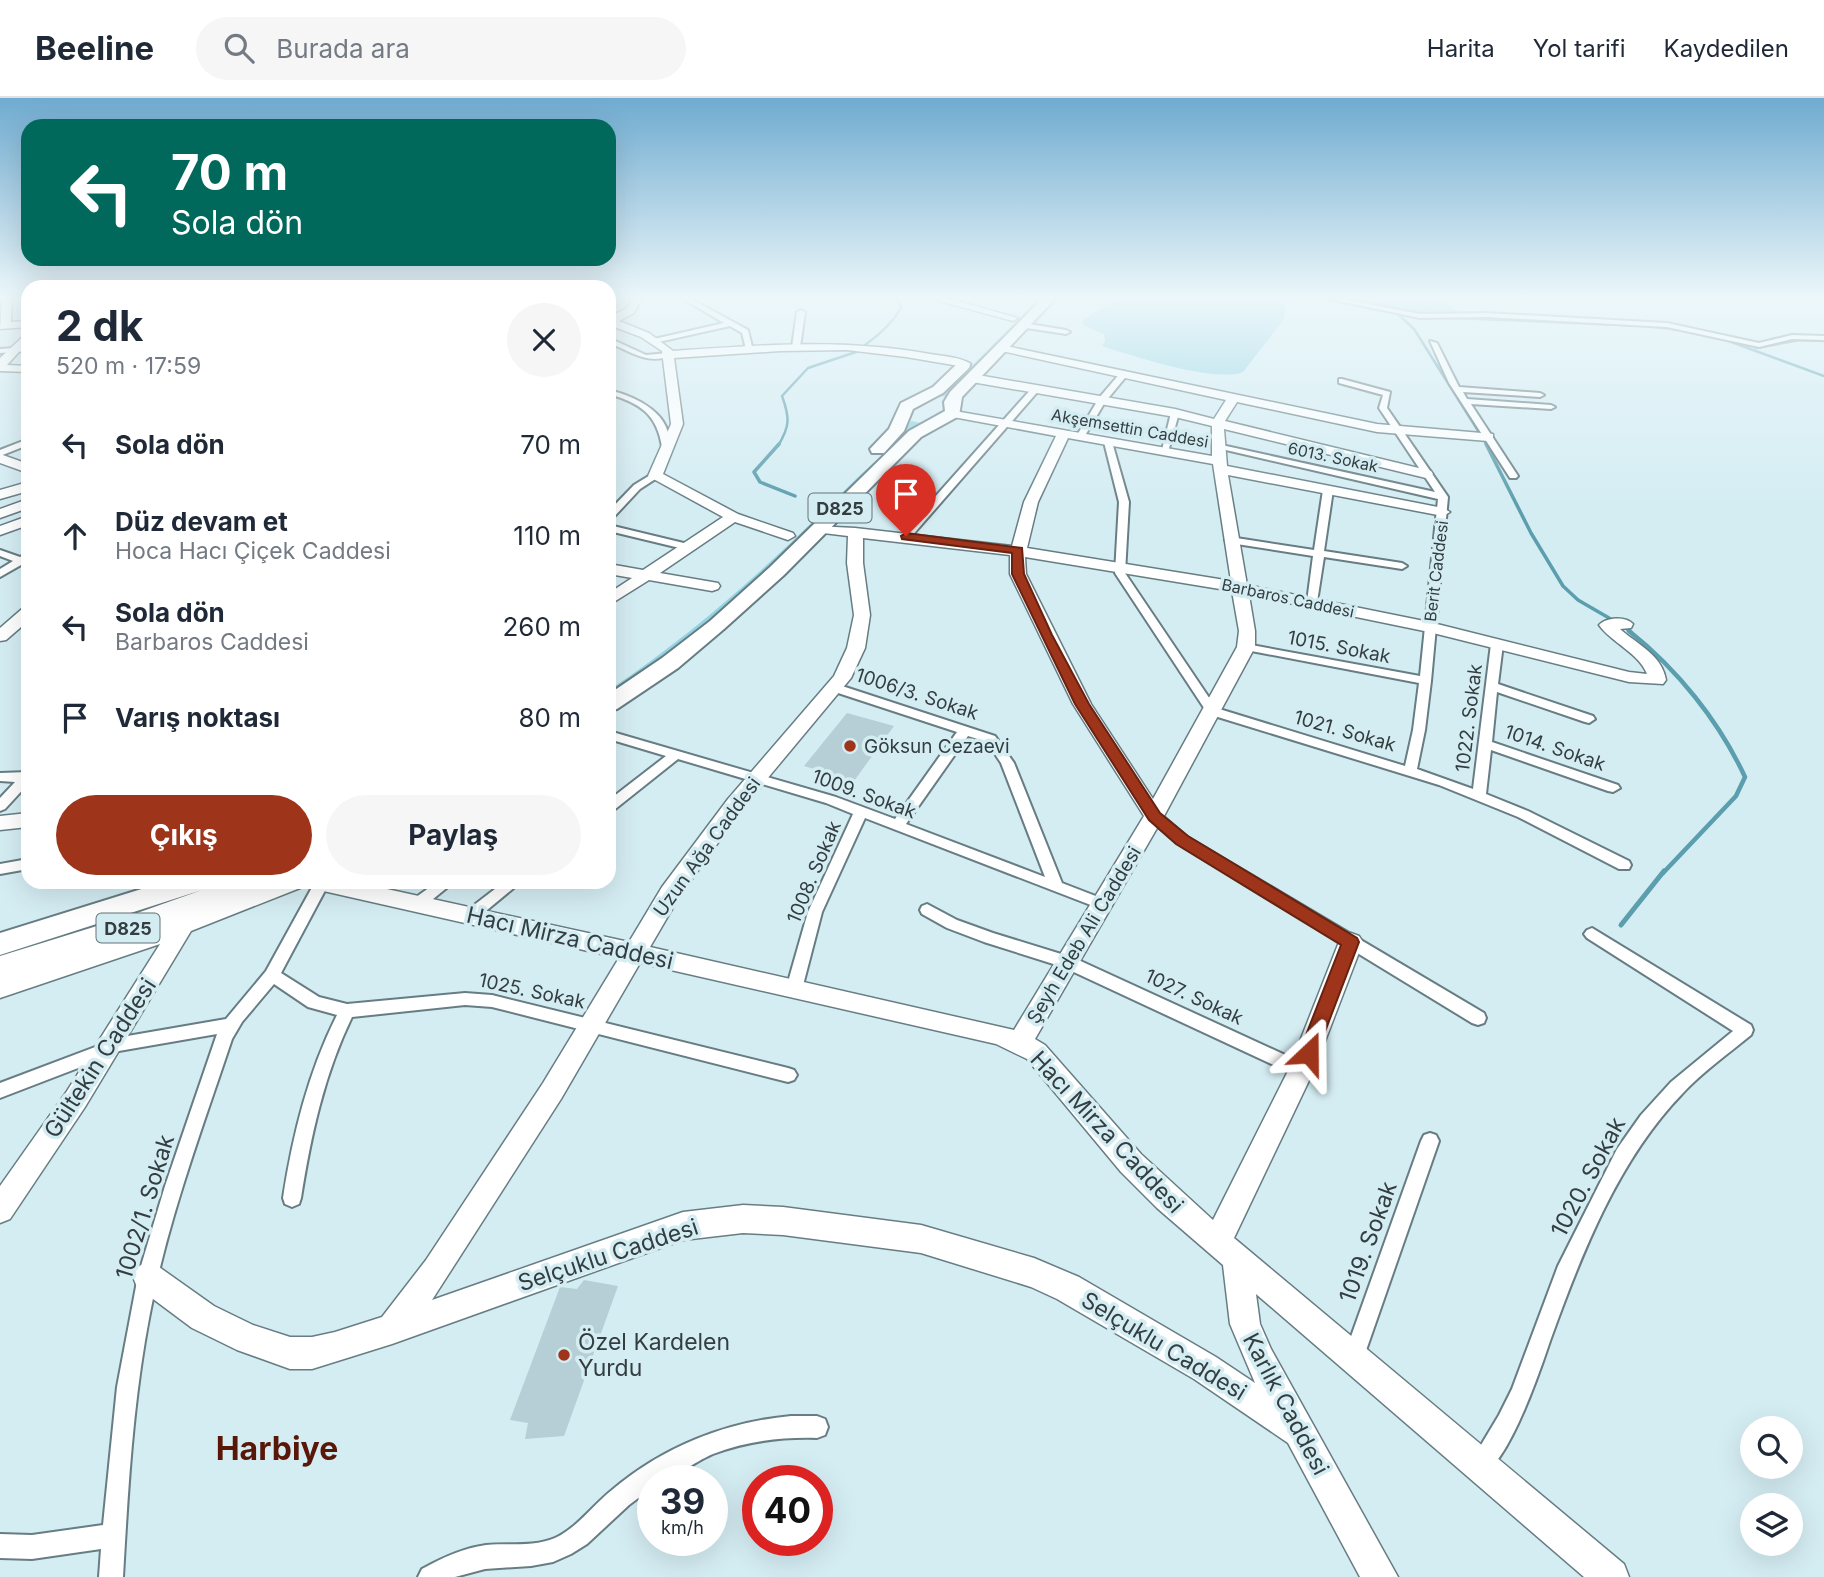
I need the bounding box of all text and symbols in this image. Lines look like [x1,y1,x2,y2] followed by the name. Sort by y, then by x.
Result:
[196,17,686,80] search box
[35,28,154,68] text: Beeline
[220,29,258,67] icon: search
[276,33,410,64] text: Burada ara
[1427,34,1495,63] text: Harita
[1533,34,1626,63] text: Yol tarifi
[1664,34,1789,63] text: Kaydedilen
[171,143,288,202] text: 70 m
[56,147,147,238] icon: left
[171,203,303,242] text: Sola dön
[56,300,143,351] text: 2 dk
[507,303,581,377] button: close
[56,352,201,380] text: 520 m · 17:59
[1050,404,1210,452] street label: Akşemsettin Caddesi
[56,426,94,464] icon: left
[115,429,225,460] text: Sola dön
[520,429,581,460] text: 70 m
[1286,438,1380,476] street label: 6013. Sokak
[876,464,936,536] pin
[887,475,925,513] icon: arrive
[808,494,872,522] road number: D825
[115,506,288,537] text: Düz devam et
[56,517,94,555] icon: ahead
[1420,519,1452,623] street label: Berit Caddesi
[513,520,581,551] text: 110 m
[115,537,391,565] text: Hoca Hacı Çiçek Caddesi
[1220,574,1356,622] street label: Barbaros Caddesi
[115,597,225,628] text: Sola dön
[56,608,94,646] icon: left
[503,611,581,642] text: 260 m
[1286,626,1393,668] street label: 1015. Sokak
[115,628,309,656] text: Barbaros Caddesi
[1451,662,1487,773] street label: 1022. Sokak
[853,663,982,725] street label: 1006/3. Sokak
[56,699,94,737] icon: arrive
[115,702,280,733] text: Varış noktası
[518,702,581,733] text: 80 m
[1291,705,1399,757] street label: 1021. Sokak
[1502,720,1609,776] street label: 1014. Sokak
[864,735,1010,758] place label: Göksun Cezaevi
[842,738,858,754] marker: Göksun Cezaevi
[809,765,920,824] street label: 1009. Sokak
[649,773,765,921] street label: Uzun Ağa Caddesi
[56,795,312,875] button: Çıkış
[326,795,581,875] button: Paylaş
[782,817,846,927] street label: 1008. Sokak
[1022,842,1146,1028] street label: Şeyh Edeb Ali Caddesi
[464,901,676,975] street label: Hacı Mirza Caddesi
[96,914,160,942] road number: D825
[1141,964,1247,1030] street label: 1027. Sokak
[477,968,588,1014] street label: 1025. Sokak
[38,973,162,1143] street label: Gültekin Caddesi
[1272,1016,1346,1090] position arrow
[1025,1045,1189,1219] street label: Hacı Mirza Caddesi
[1545,1112,1631,1242] street label: 1020. Sokak
[110,1131,180,1283] street label: 1002/1. Sokak
[1333,1177,1403,1306] street label: 1019. Sokak
[514,1213,702,1297] street label: Selçuklu Caddesi
[1076,1286,1252,1406] street label: Selçuklu Caddesi
[578,1328,730,1382] place label: Özel Kardelen Yurdu
[1237,1328,1335,1480] street label: Karlık Caddesi
[556,1347,572,1363] marker: Özel Kardelen Yurdu
[1740,1416,1803,1556] map controls
[1740,1416,1803,1479] button: search
[216,1429,338,1468] district label: Harbiye
[742,1465,833,1556] speed limit sign: 40
[660,1480,705,1522] text: 39
[1740,1493,1803,1556] button: layers
[661,1517,704,1538] text: km/h

